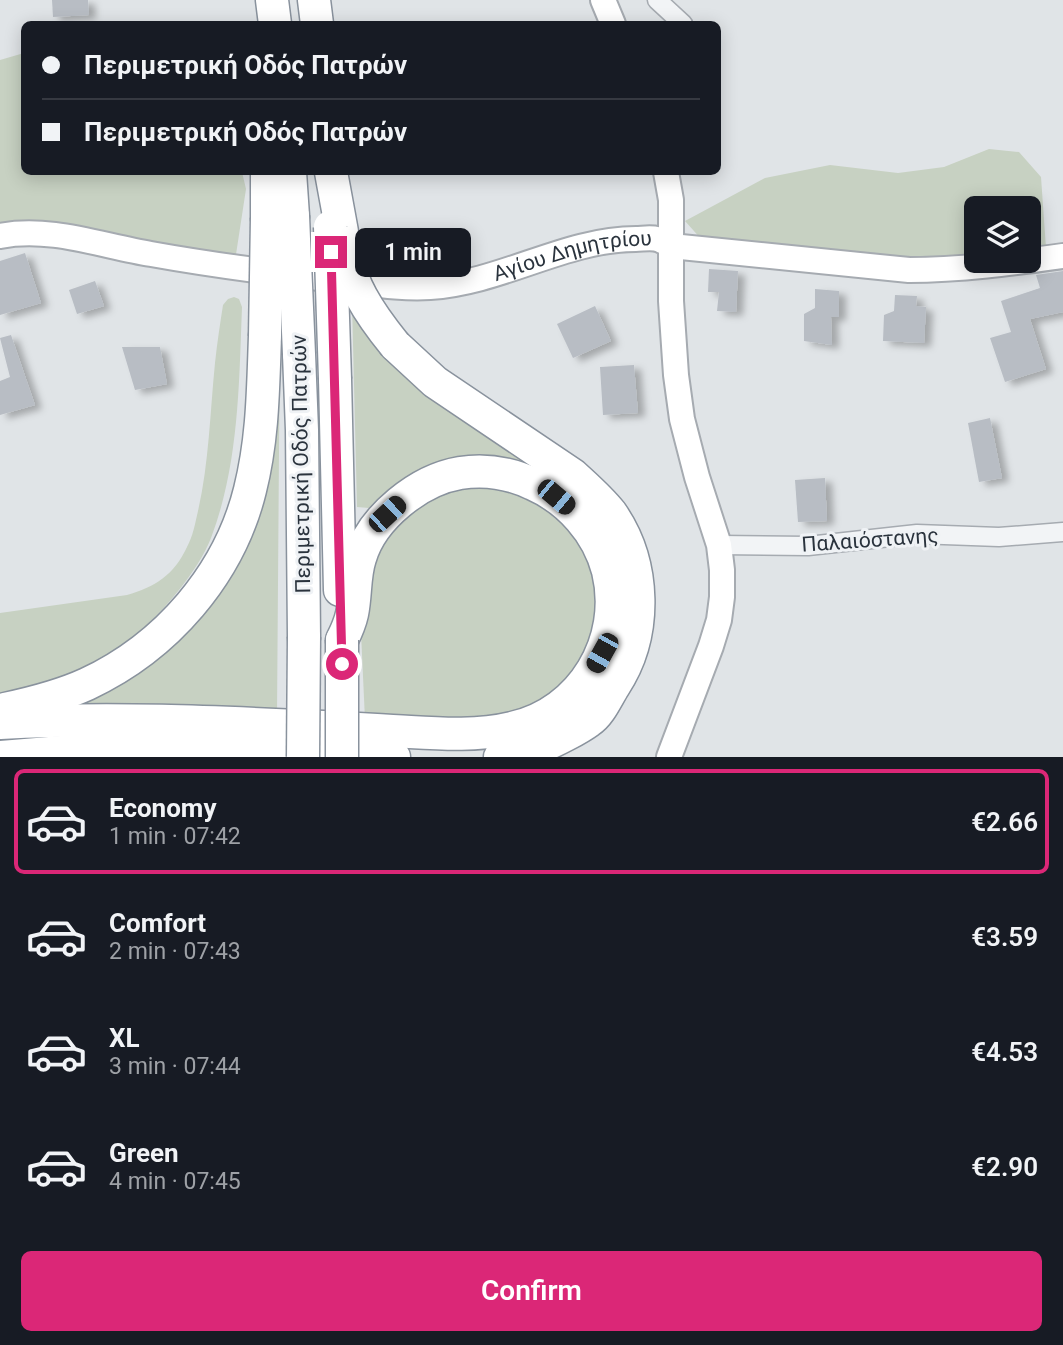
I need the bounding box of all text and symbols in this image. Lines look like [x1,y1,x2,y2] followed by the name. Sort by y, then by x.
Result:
[84,50,407,80] text: Περιμετρική Οδός Πατρών
[84,117,407,147] text: Περιμετρική Οδός Πατρών
[964,196,1041,273] map controls
[964,196,1041,273] button: layers
[490,226,653,286] street label: Αγίου Δημητρίου
[356,228,471,276] callout: 1 min
[315,236,347,268] route end
[384,239,442,266] text: 1 min
[287,334,315,594] street label: Περιμετρική Οδός Πατρών
[534,475,579,519] car
[365,492,410,536] car
[801,523,939,557] street label: Παλαιόστανης
[583,630,622,676] car
[326,648,358,680] route start
[25,790,88,853] icon: car
[109,793,216,823] text: Economy
[971,807,1038,837] text: €2.66
[109,823,241,850] text: 1 min · 07:42
[25,905,88,968] icon: car
[109,908,206,938] text: Comfort
[971,922,1038,952] text: €3.59
[109,938,241,965] text: 2 min · 07:43
[25,1020,88,1083] icon: car
[109,1023,140,1053] text: XL
[971,1037,1038,1067] text: €4.53
[109,1053,241,1080] text: 3 min · 07:44
[25,1135,88,1198] icon: car
[109,1138,179,1168] text: Green
[971,1152,1038,1182] text: €2.90
[109,1168,241,1195] text: 4 min · 07:45
[21,1251,1042,1331] button: Confirm

